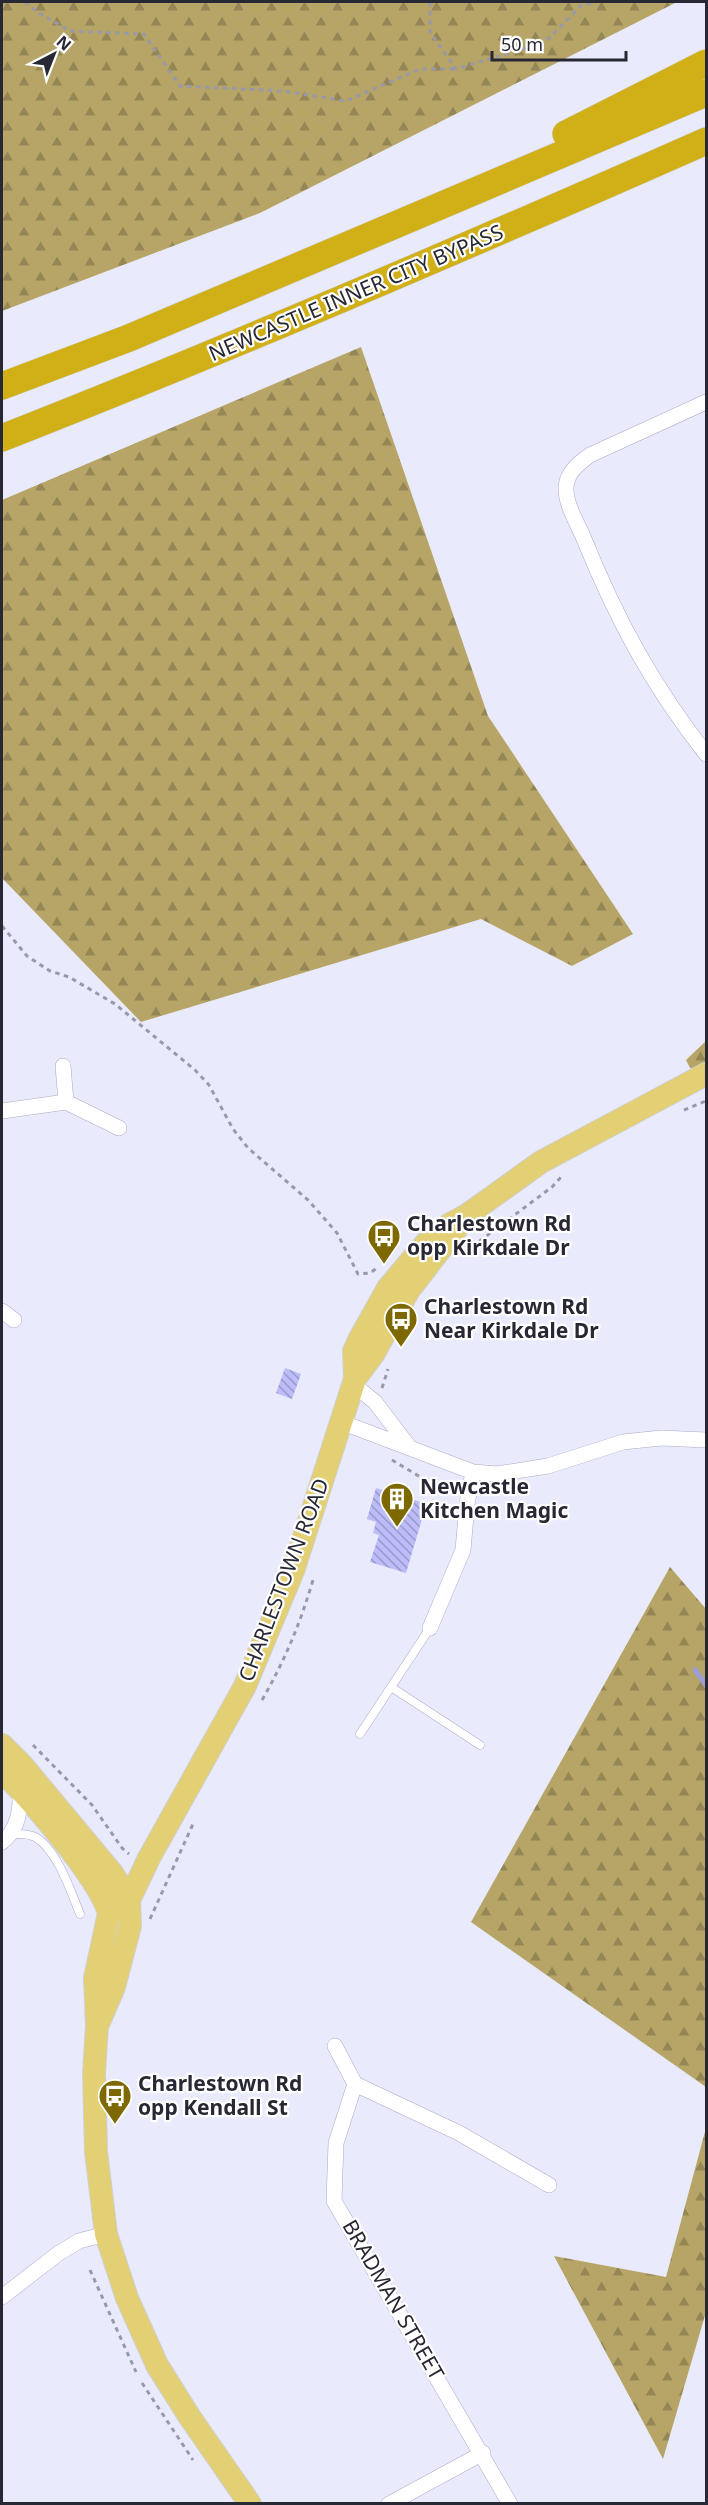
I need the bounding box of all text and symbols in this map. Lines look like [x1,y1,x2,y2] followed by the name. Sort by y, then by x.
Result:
[24,24,84,84] north arrow
[492,24,626,62] scale bar
[52,30,76,55] text: N
[501,32,543,56] text: 50 m
[204,217,507,367] street label: NEWCASTLE INNER CITY BYPASS
[407,1209,571,1261] place label: Charlestown Rd opp Kirkdale Dr
[366,1218,402,1265] bus stop icon: Charlestown Rd opp Kirkdale Dr
[424,1292,599,1344] place label: Charlestown Rd Near Kirkdale Dr
[383,1301,419,1348] bus stop icon: Charlestown Rd Near Kirkdale Dr
[420,1472,568,1524] place label: Newcastle Kitchen Magic
[231,1474,335,1685] street label: CHARLESTOWN ROAD
[379,1481,415,1528] building icon: Newcastle Kitchen Magic
[138,2069,302,2121] place label: Charlestown Rd opp Kendall St
[97,2078,133,2125] bus stop icon: Charlestown Rd opp Kendall St
[337,2214,451,2385] street label: BRADMAN STREET

